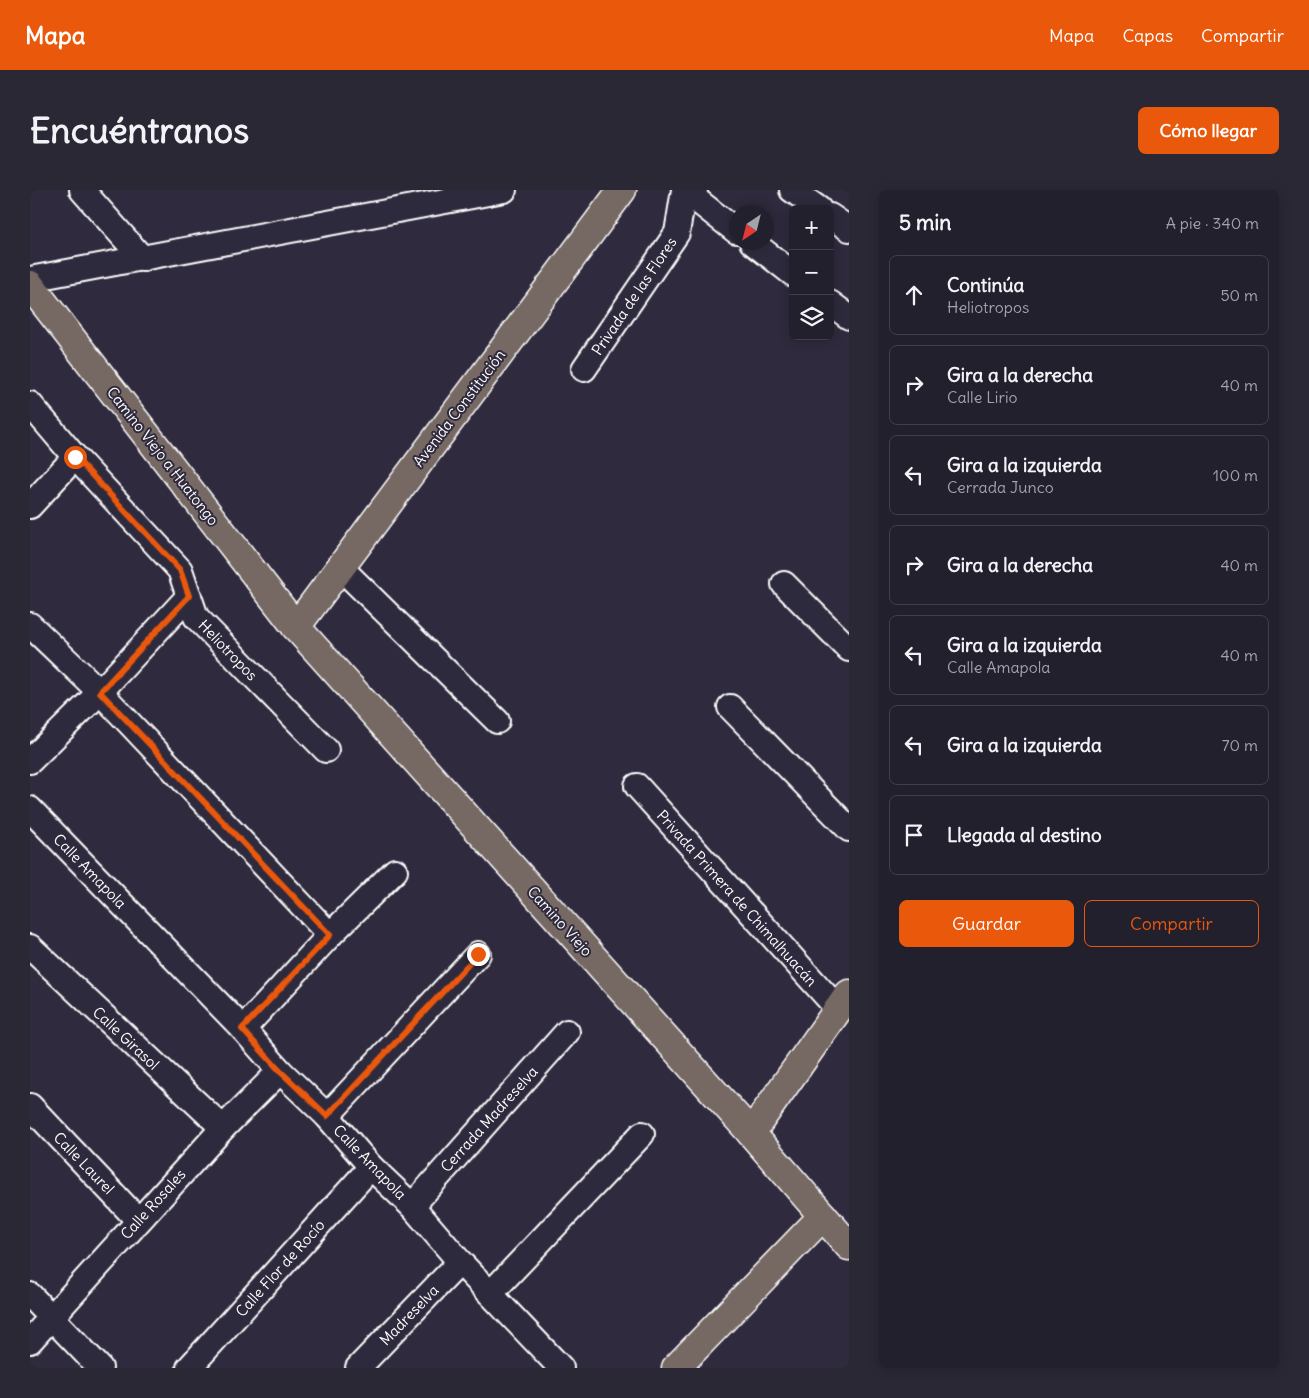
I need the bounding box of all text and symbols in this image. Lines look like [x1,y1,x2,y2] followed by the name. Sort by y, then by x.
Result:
[25,20,85,50] text: Mapa
[1049,24,1094,47] text: Mapa
[1122,24,1173,47] text: Capas
[1201,24,1284,47] text: Compartir
[1138,107,1279,154] button: Cómo llegar
[30,108,249,152] text: Encuéntranos
[729,205,774,250] north arrow
[789,205,834,340] map controls
[789,205,834,250] button: +
[899,209,951,236] text: 5 min
[1166,213,1259,233] text: A pie · 340 m
[587,233,681,359] street label: Privada de las Flores
[789,250,834,295] button: −
[947,273,1024,297] text: Continúa
[900,281,928,309] icon: ahead
[1220,285,1258,305] text: 50 m
[789,295,834,340] button: layers
[947,297,1029,317] text: Heliotropos
[409,345,509,470] street label: Avenida Constitución
[947,363,1093,387] text: Gira a la derecha
[900,371,928,399] icon: right
[1220,375,1258,395] text: 40 m
[103,383,223,529] street label: Camino Viejo a Huatongo
[947,387,1018,407] text: Calle Lirio
[64,446,87,469] route start
[947,453,1102,477] text: Gira a la izquierda
[900,461,928,489] icon: left
[1213,465,1258,485] text: 100 m
[947,477,1054,497] text: Cerrada Junco
[900,551,928,579] icon: right
[947,553,1093,577] text: Gira a la derecha
[1220,555,1258,575] text: 40 m
[194,616,262,684] street label: Heliotropos
[947,633,1102,657] text: Gira a la izquierda
[900,641,928,669] icon: left
[1220,645,1258,665] text: 40 m
[947,657,1050,677] text: Calle Amapola
[900,731,928,759] icon: left
[947,733,1102,757] text: Gira a la izquierda
[1222,735,1258,755] text: 70 m
[653,806,822,990] street label: Privada Primera de Chimalhuacán
[900,821,928,849] icon: arrive
[947,823,1102,847] text: Llegada al destino
[49,830,131,913] street label: Calle Amapola
[523,882,597,960] street label: Camino Viejo
[899,900,1074,947] button: Guardar
[1084,900,1259,947] button: Compartir
[467,943,490,966] route end
[89,1002,163,1074] street label: Calle Girasol
[436,1062,542,1176] street label: Cerrada Madreselva
[329,1121,411,1204] street label: Calle Amapola
[50,1128,118,1198] street label: Calle Laurel
[116,1165,190,1243] street label: Calle Rosales
[231,1215,329,1321] street label: Calle Flor de Rocío
[375,1280,443,1349] street label: Madreselva

